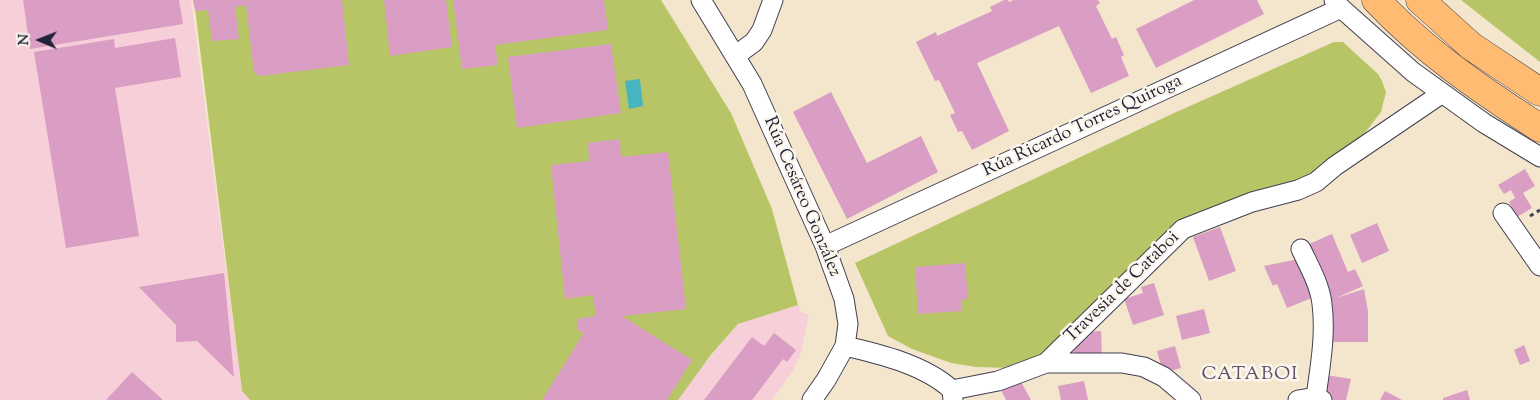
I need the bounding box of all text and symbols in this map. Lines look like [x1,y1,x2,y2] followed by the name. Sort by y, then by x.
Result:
[15,15,65,65] north arrow
[15,34,35,46] text: N
[980,71,1186,183] street label: Rúa Ricardo Torres Quiroga
[758,114,844,280] street label: Rúa Cesáreo González
[1061,228,1185,348] street label: Travesia de Cataboi
[1201,365,1299,387] district label: CATABOI

